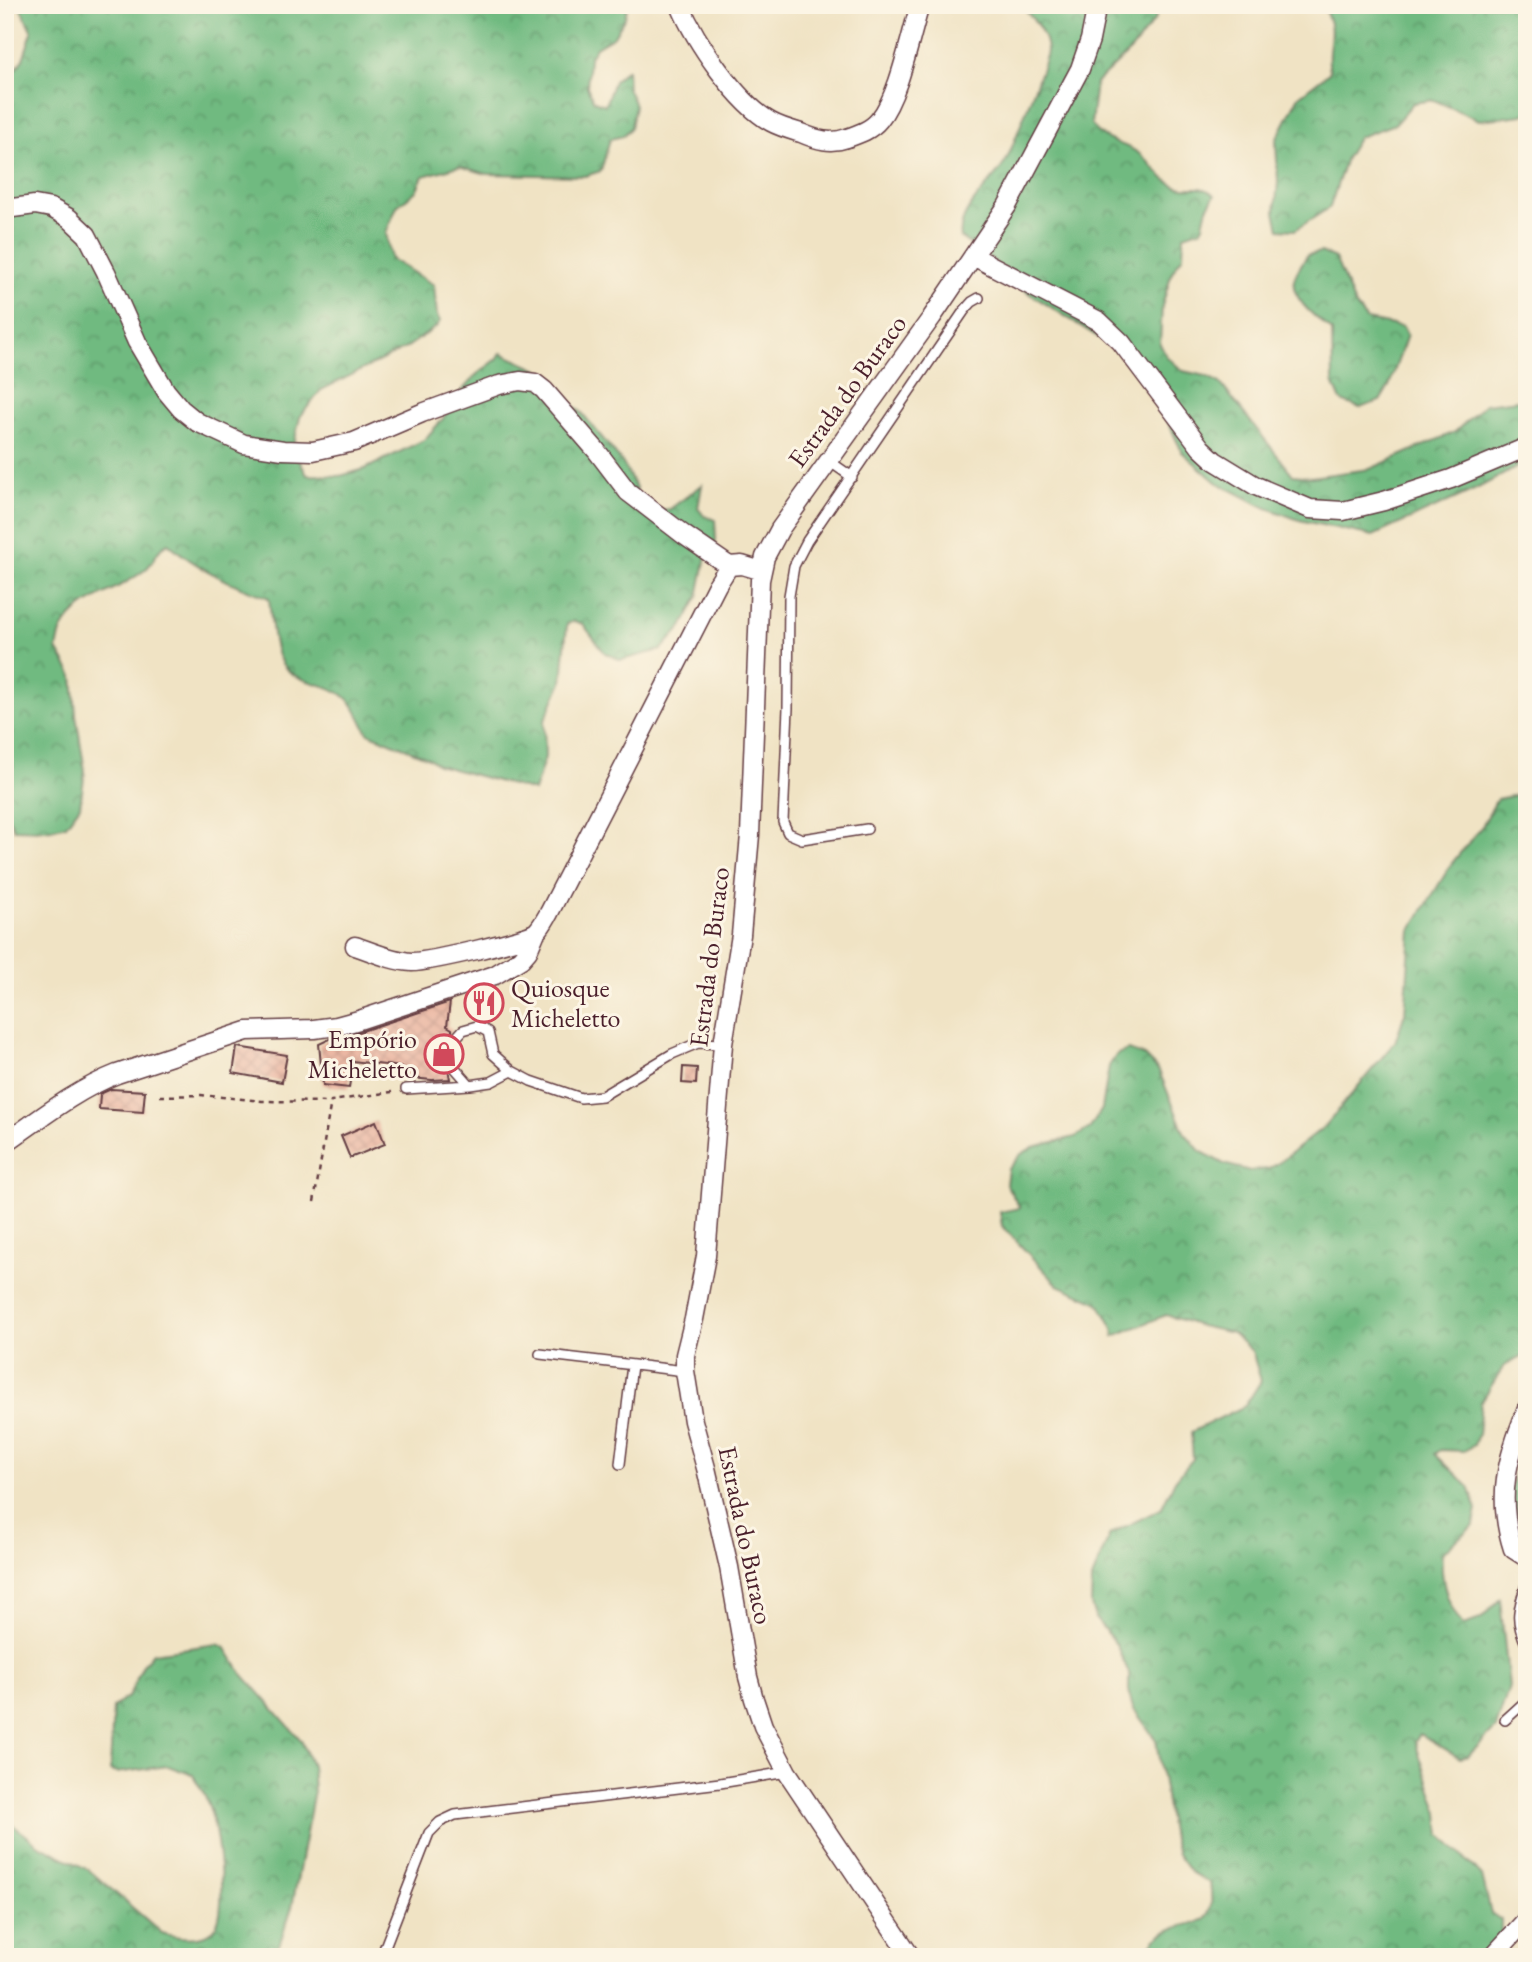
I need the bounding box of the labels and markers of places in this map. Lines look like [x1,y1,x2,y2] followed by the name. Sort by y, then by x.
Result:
[511,971,621,1035] place label: Quiosque Micheletto
[463,982,505,1024] restaurant icon: Quiosque Micheletto
[308,1022,417,1086] place label: Empório Micheletto
[423,1033,465,1075] shop icon: Empório Micheletto

